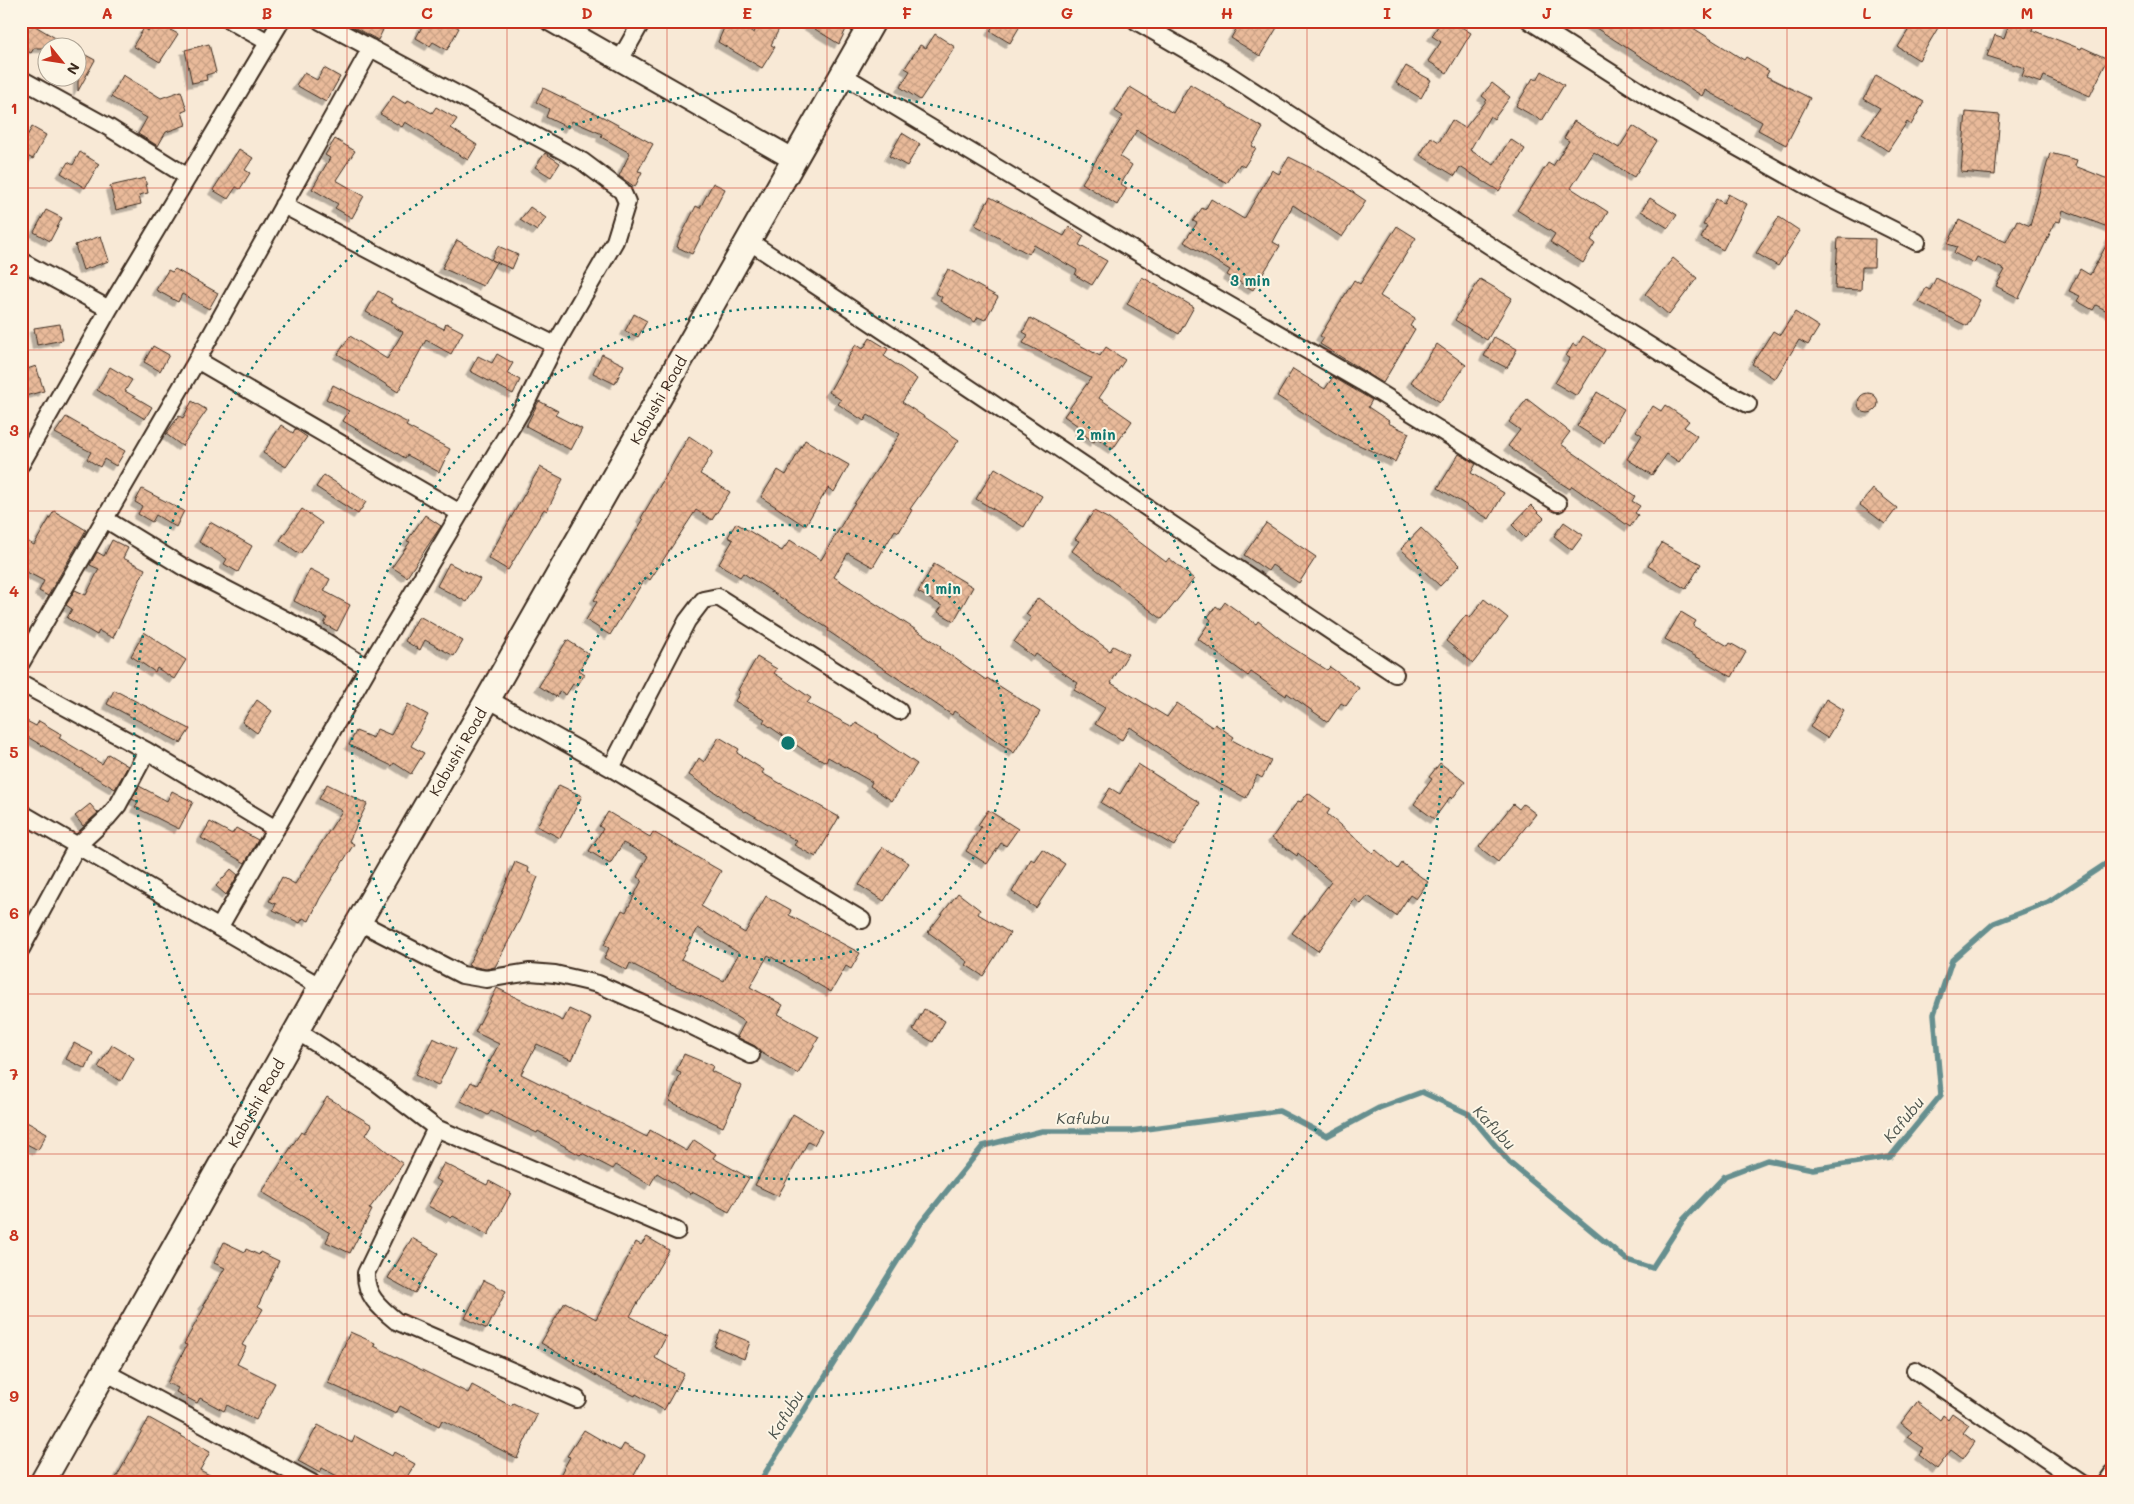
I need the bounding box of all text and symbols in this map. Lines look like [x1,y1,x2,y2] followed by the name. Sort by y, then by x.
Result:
[101,2,113,23] text: A
[262,2,272,23] text: B
[421,2,433,23] text: C
[581,2,593,23] text: D
[742,2,752,23] text: E
[902,2,912,23] text: F
[1061,2,1073,23] text: G
[1221,2,1233,23] text: H
[1383,2,1391,23] text: I
[1542,2,1552,23] text: J
[1702,2,1712,23] text: K
[1862,2,1872,23] text: L
[2021,2,2033,23] text: M
[38,38,88,88] north arrow
[63,59,85,78] text: N
[10,97,18,118] text: 1
[10,258,19,279] text: 2
[1230,270,1270,290] text: 3 min
[625,352,691,448] street label: Kabushi Road
[9,419,19,440] text: 3
[1076,424,1116,444] text: 2 min
[923,578,961,598] text: 1 min
[9,580,19,601] text: 4
[424,704,491,800] street label: Kabushi Road
[779,734,797,752] centre of rings
[9,741,19,762] text: 5
[9,902,19,923] text: 6
[223,1055,289,1151] street label: Kabushi Road
[10,1063,19,1084] text: 7
[1878,1092,1928,1146] water label: Kafubu
[1469,1100,1521,1154] water label: Kafubu
[1056,1107,1110,1128] water label: Kafubu
[9,1224,19,1245] text: 8
[9,1385,19,1406] text: 9
[762,1386,808,1442] water label: Kafubu

